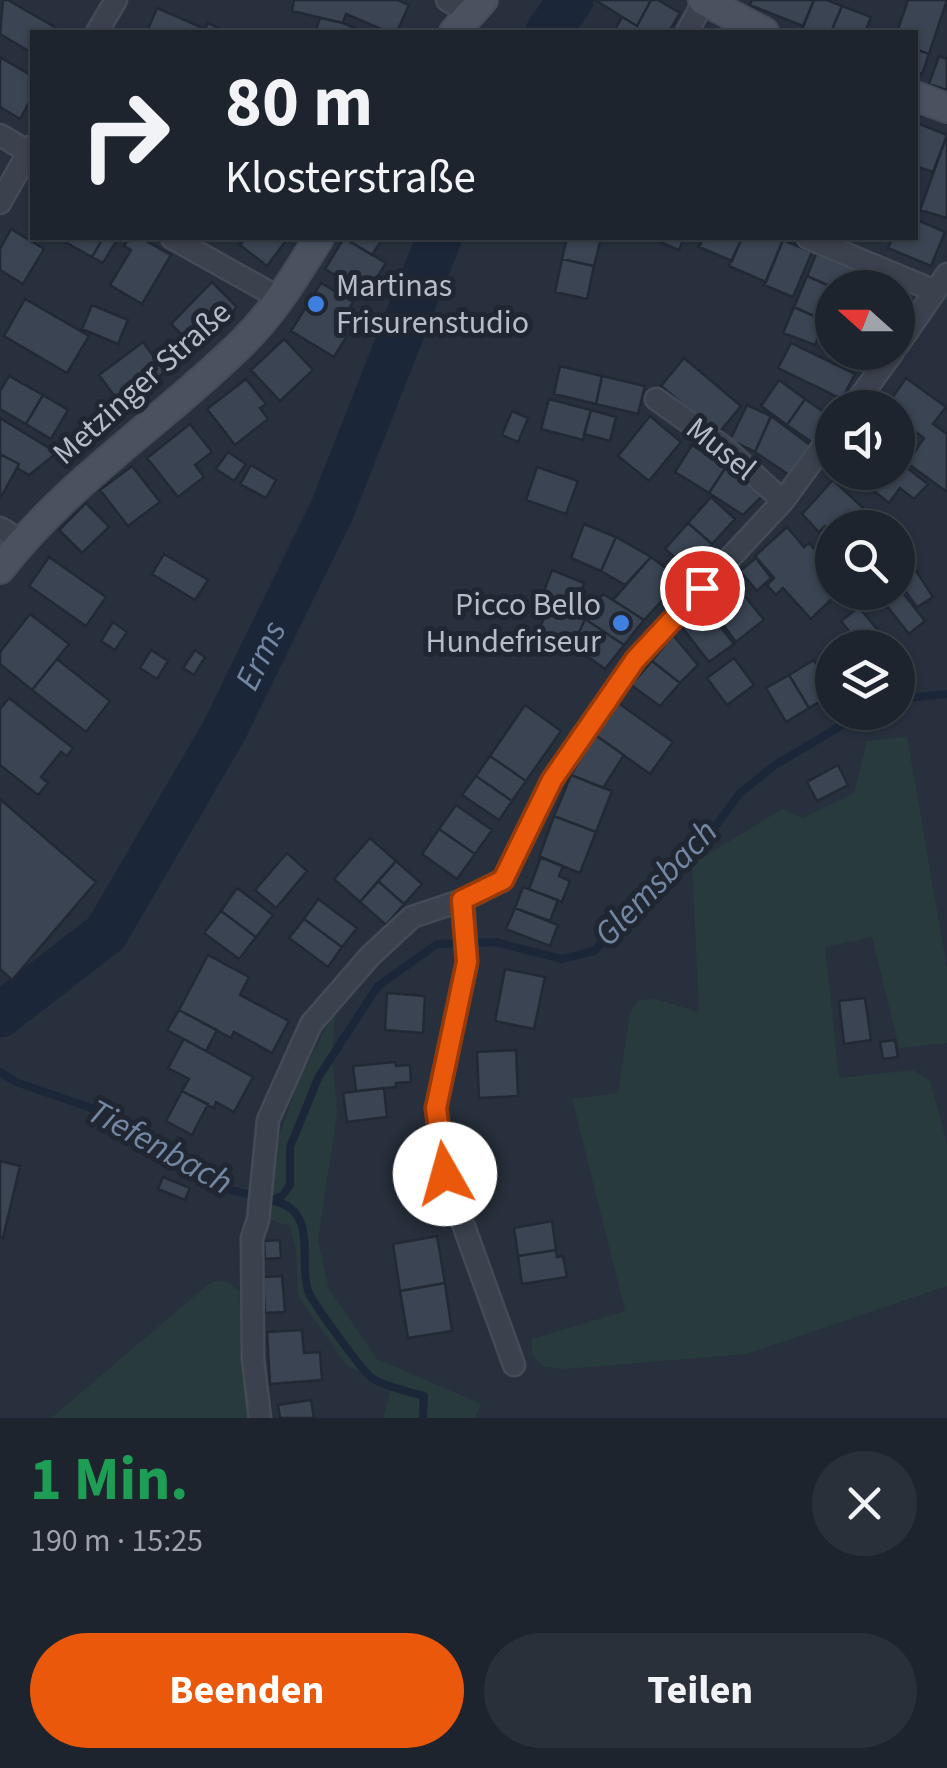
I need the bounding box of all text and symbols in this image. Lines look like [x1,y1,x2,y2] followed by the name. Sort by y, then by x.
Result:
[225,53,373,153] text: 80 m
[60,70,190,200] icon: right
[225,146,476,210] text: Klosterstraße
[336,263,529,346] place label: Martinas Frisurenstudio
[815,270,915,370] north arrow
[815,270,915,730] map controls
[43,290,241,476] street label: Metzinger Straße
[305,293,327,315] marker: Martinas Frisurenstudio
[815,390,915,490] button: sound
[676,407,766,491] street label: Musel
[815,510,915,610] button: search
[660,546,745,631] pin
[675,561,730,616] icon: arrive
[426,582,602,665] place label: Picco Bello Hundefriseur
[223,612,299,699] water label: Erms
[610,612,632,634] marker: Picco Bello Hundefriseur
[815,630,915,730] button: layers
[583,808,729,958] water label: Glemsbach
[78,1087,242,1207] water label: Tiefenbach
[393,1122,497,1226] position arrow
[30,1438,188,1523] text: 1 Min.
[812,1451,917,1556] button: close
[30,1518,203,1564] text: 190 m · 15:25
[30,1633,464,1748] button: Beenden
[484,1633,917,1748] button: Teilen

